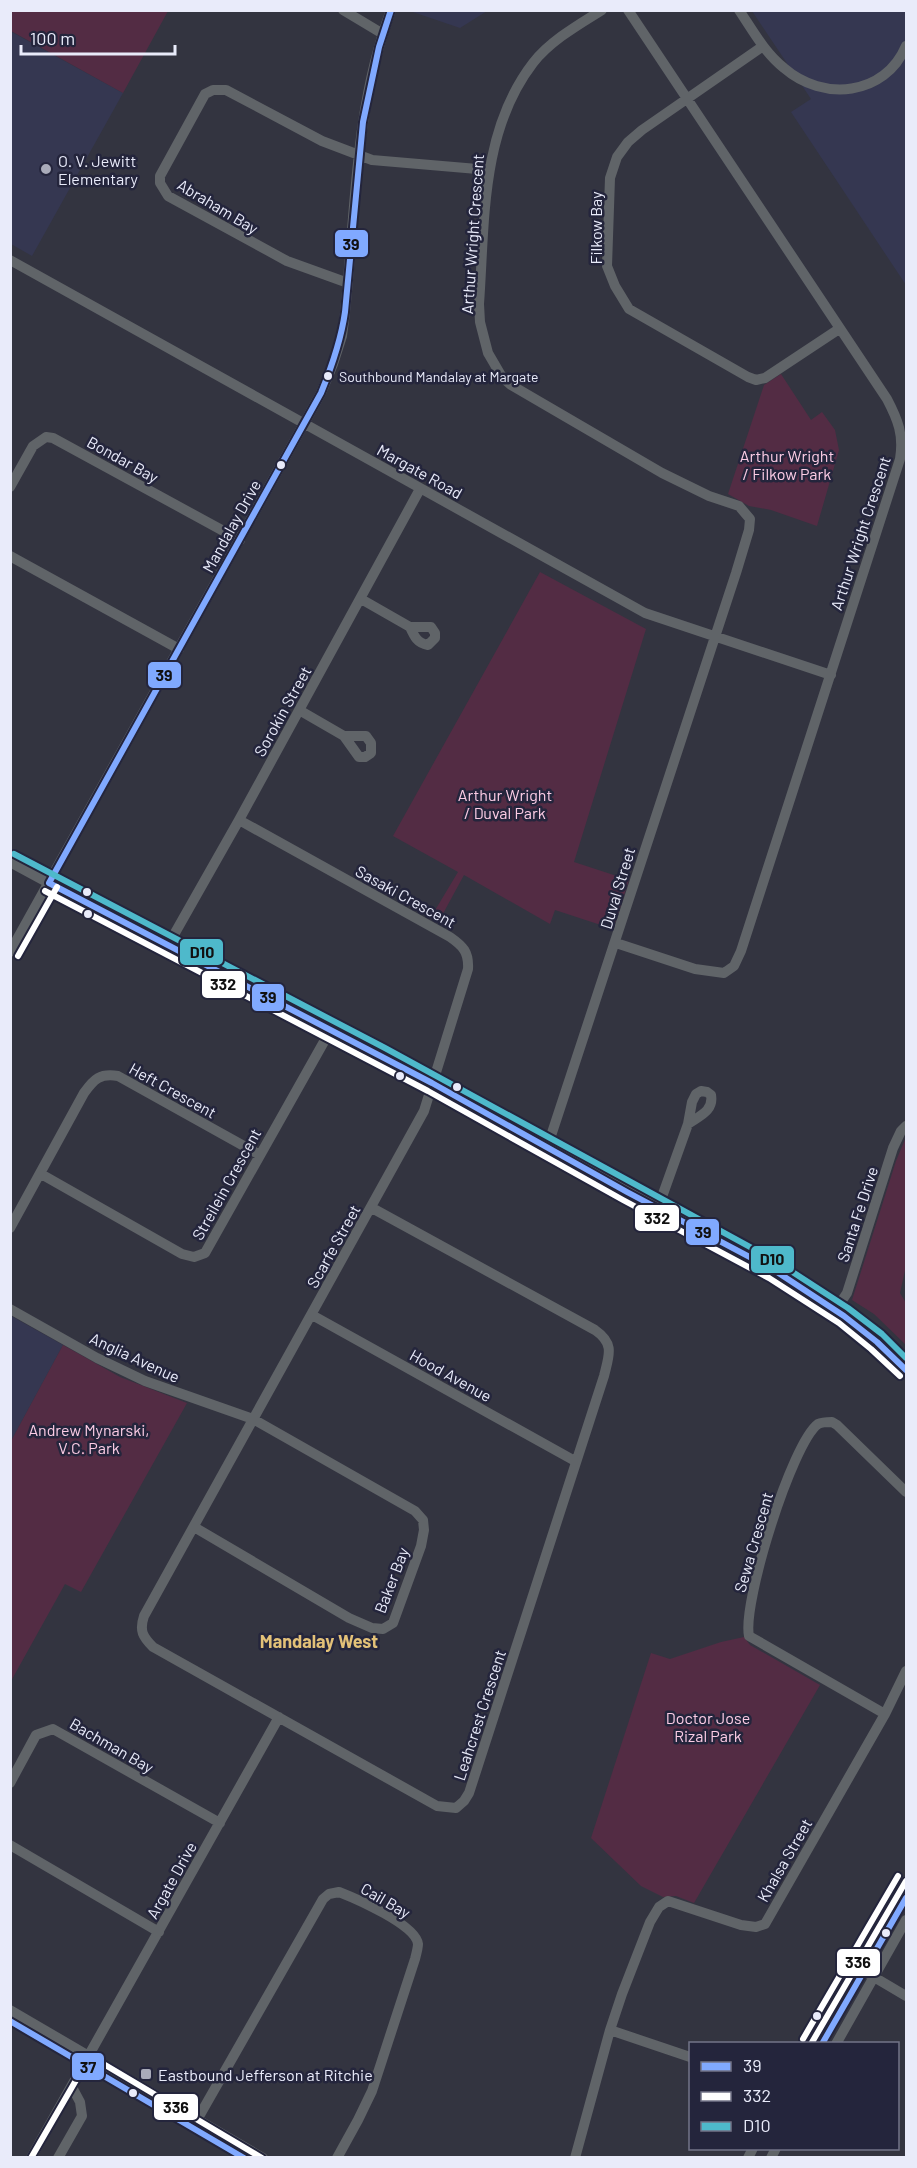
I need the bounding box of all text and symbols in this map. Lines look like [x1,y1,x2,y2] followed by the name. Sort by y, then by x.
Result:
[21,18,176,56] scale bar
[30,27,75,49] text: 100 m
[58,151,138,188] place label: O. V. Jewitt Elementary
[457,153,487,315] street label: Arthur Wright Crescent
[39,162,53,176] marker: O. V. Jewitt Elementary
[174,174,262,238] street label: Abraham Bay
[586,191,605,265] street label: Filkow Bay
[334,229,369,258] line badge: 39
[342,234,360,253] text: 39
[339,368,539,385] place label: Southbound Mandalay at Margate
[322,370,334,382] marker: Southbound Mandalay at Margate
[84,432,163,487] street label: Bondar Bay
[374,440,466,502] street label: Margate Road
[740,446,834,483] park label: Arthur Wright / Filkow Park
[826,454,894,612] street label: Arthur Wright Crescent
[275,459,287,471] unlabelled marker
[198,476,264,576] street label: Mandalay Drive
[147,661,182,689] line badge: 39
[249,663,315,759] street label: Sorokin Street
[155,665,173,684] text: 39
[458,785,552,822] park label: Arthur Wright / Duval Park
[596,845,638,931] street label: Duval Street
[353,861,459,931] street label: Sasaki Crescent
[81,886,93,898] unlabelled marker
[82,908,94,920] unlabelled marker
[179,938,224,966] line badge: D10
[190,942,214,961] text: D10
[201,970,246,999] line badge: 332
[210,974,236,993] text: 332
[251,983,285,1012] line badge: 39
[259,987,277,1006] text: 39
[126,1058,220,1122] street label: Heft Crescent
[394,1070,406,1082] unlabelled marker
[451,1081,463,1093] unlabelled marker
[188,1125,264,1243] street label: Streilein Crescent
[833,1164,881,1264] street label: Santa Fe Drive
[302,1201,364,1291] street label: Scarfe Street
[634,1204,680,1232] line badge: 332
[644,1208,670,1227] text: 332
[685,1218,720,1246] line badge: 39
[694,1222,712,1241] text: 39
[750,1245,795,1274] line badge: D10
[760,1249,784,1268] text: D10
[87,1328,183,1386] street label: Anglia Avenue
[407,1345,495,1405] street label: Hood Avenue
[28,1420,150,1457] park label: Andrew Mynarski, V.C. Park
[730,1490,776,1594] street label: Sewa Crescent
[370,1544,412,1616] street label: Baker Bay
[260,1630,378,1652] district label: Mandalay West
[449,1647,509,1783] street label: Leahcrest Crescent
[666,1708,750,1745] park label: Doctor Jose Rizal Park
[67,1713,158,1777] street label: Bachman Bay
[753,1815,815,1905] street label: Khalsa Street
[142,1838,200,1922] street label: Argate Drive
[358,1878,415,1922] street label: Cail Bay
[880,1927,892,1939] unlabelled marker
[836,1948,881,1977] line badge: 336
[845,1952,871,1971] text: 336
[811,2010,823,2022] unlabelled marker
[689,2042,899,2150] legend
[71,2052,105,2081] line badge: 37
[743,2054,762,2076] text: 39
[80,2057,96,2076] text: 37
[158,2065,373,2084] place label: Eastbound Jefferson at Ritchie
[139,2067,153,2081] marker: Eastbound Jefferson at Ritchie
[743,2084,771,2106] text: 332
[127,2087,139,2099] unlabelled marker
[153,2093,199,2121] line badge: 336
[163,2097,189,2116] text: 336
[743,2114,771,2136] text: D10

